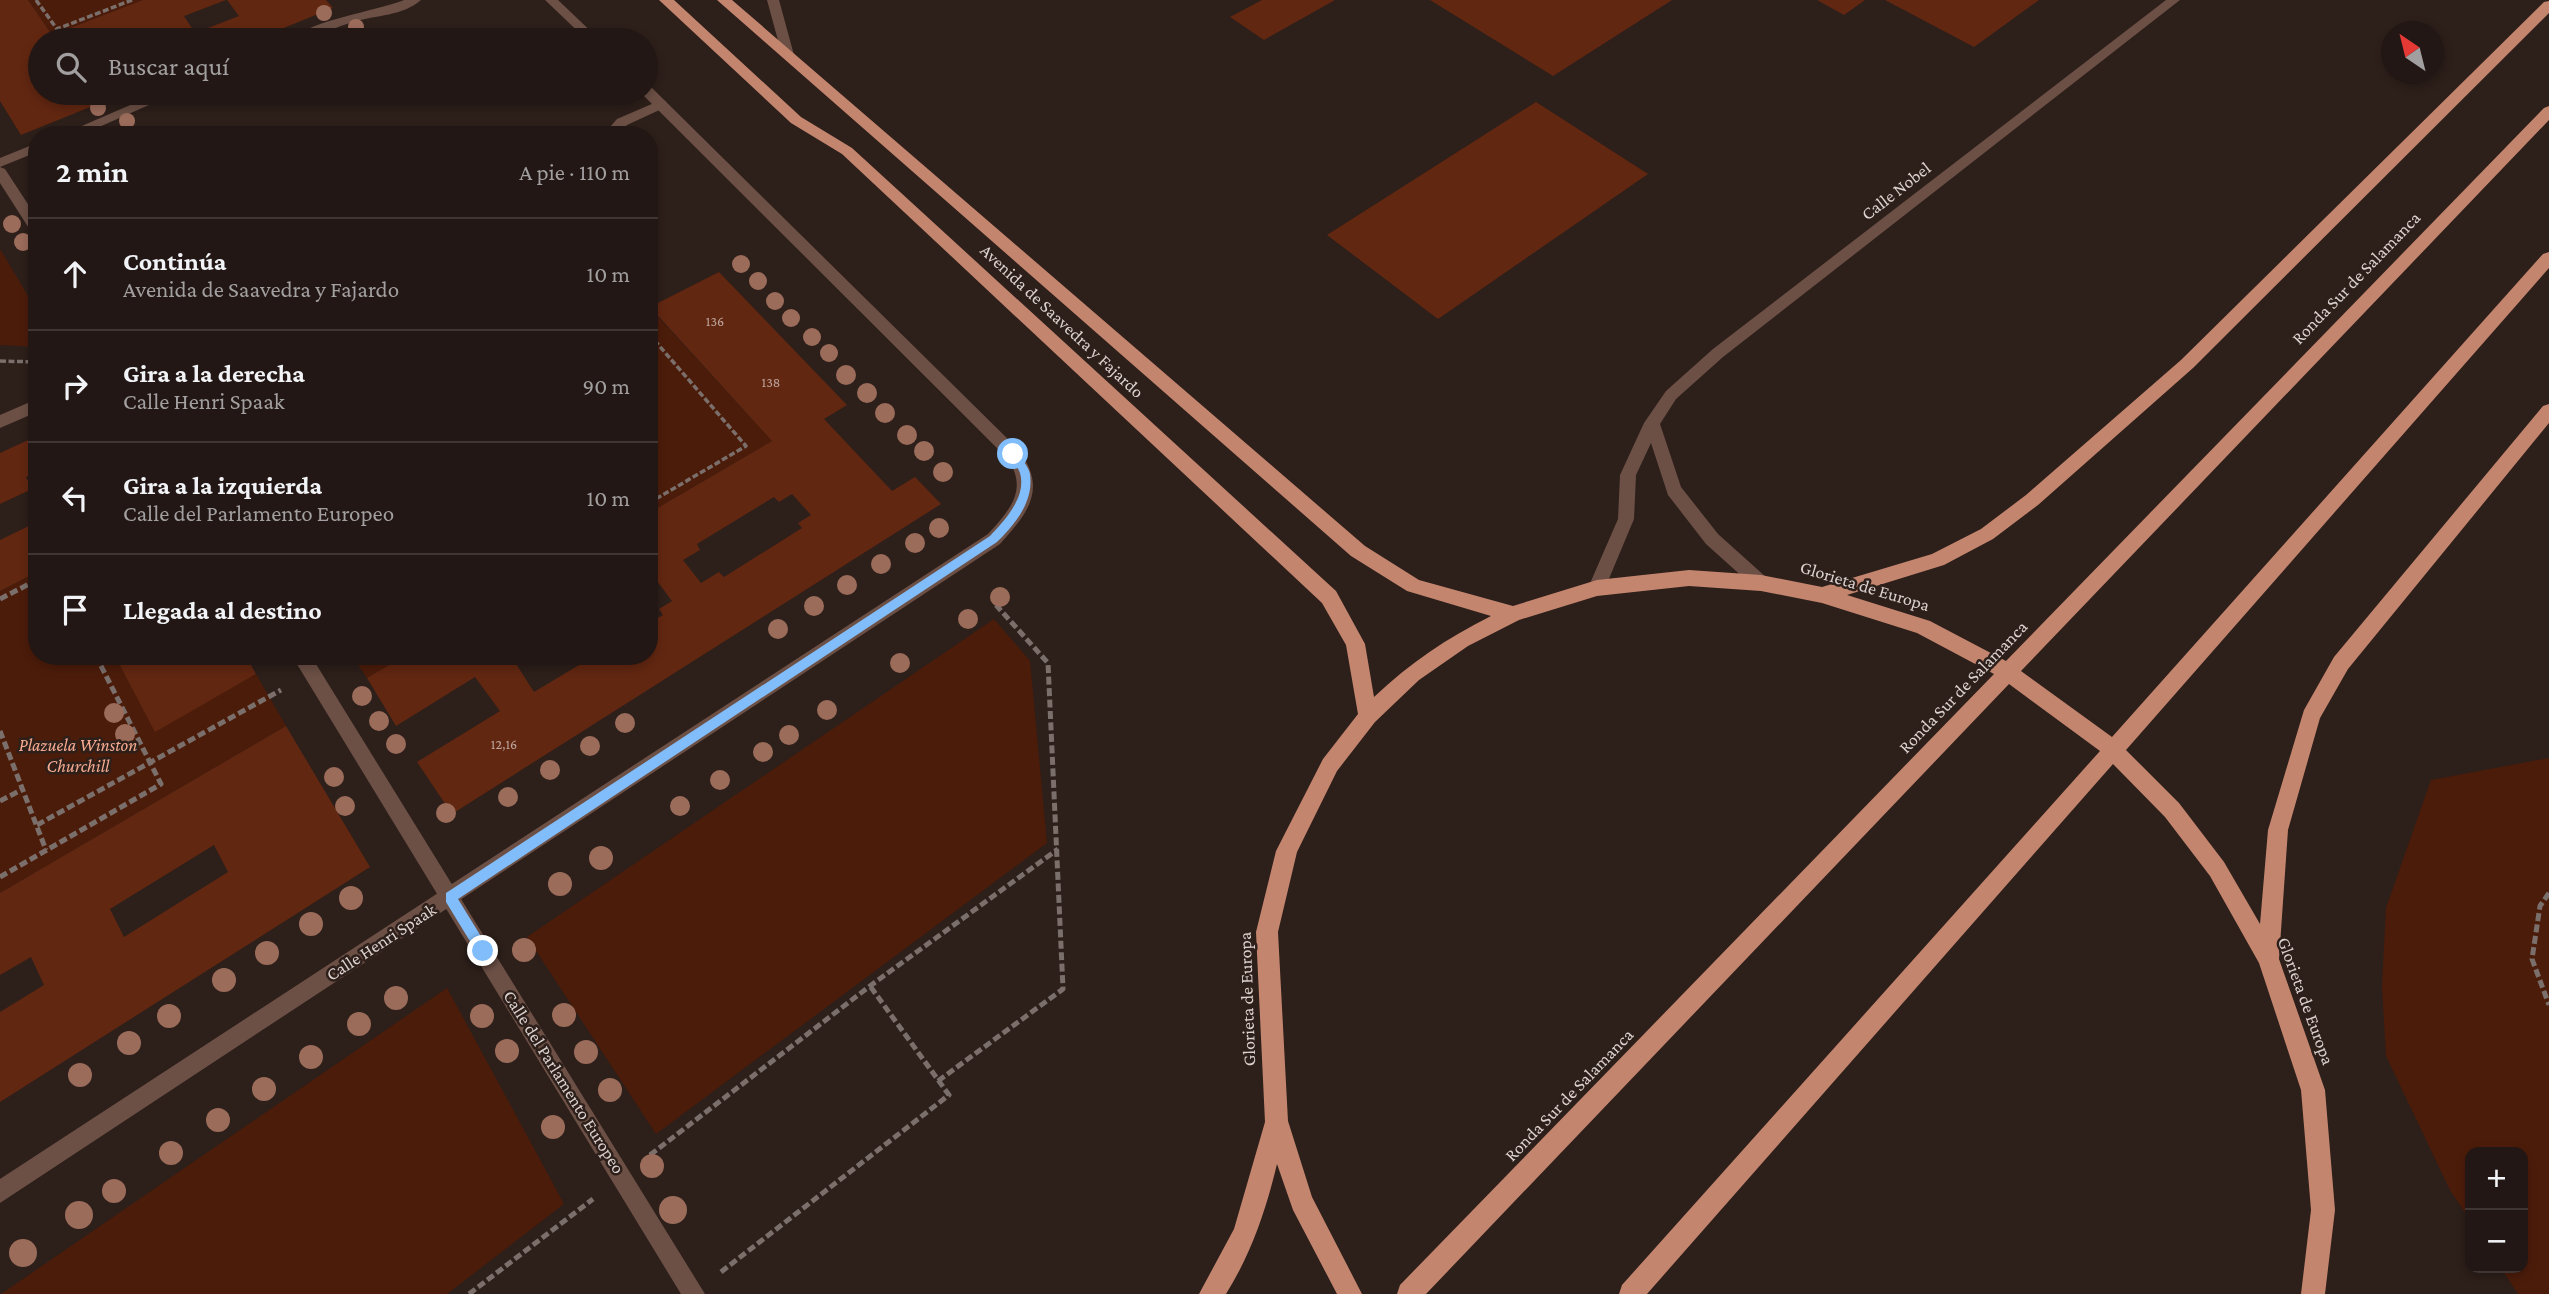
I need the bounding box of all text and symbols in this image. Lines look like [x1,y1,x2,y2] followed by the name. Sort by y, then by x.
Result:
[2381,21,2444,84] north arrow
[28,28,658,105] search box
[52,48,90,86] icon: search
[108,52,229,81] text: Buscar aquí
[56,155,128,188] text: 2 min
[1857,158,1935,224] street label: Calle Nobel
[519,159,630,185] text: A pie · 110 m
[2288,208,2424,348] street label: Ronda Sur de Salamanca
[975,240,1148,403] street label: Avenida de Saavedra y Fajardo
[123,247,226,276] text: Continúa
[56,255,94,293] icon: ahead
[587,261,630,287] text: 10 m
[123,276,399,302] text: Avenida de Saavedra y Fajardo
[706,313,724,329] house number: 136
[123,359,305,388] text: Gira a la derecha
[56,367,94,405] icon: right
[583,373,630,399] text: 90 m
[762,374,780,390] house number: 138
[123,388,285,414] text: Calle Henri Spaak
[997,438,1028,469] route start
[123,471,322,500] text: Gira a la izquierda
[56,479,94,517] icon: left
[587,485,630,511] text: 10 m
[123,500,394,526] text: Calle del Parlamento Europeo
[1798,557,1932,615] street label: Glorieta de Europa
[56,591,94,629] icon: arrive
[123,596,322,625] text: Llegada al destino
[1895,617,2031,757] street label: Ronda Sur de Salamanca
[19,735,137,776] park label: Plazuela Winston Churchill
[491,736,517,752] house number: 12,16
[322,899,440,985] street label: Calle Henri Spaak
[1235,932,1259,1066] street label: Glorieta de Europa
[2274,934,2338,1068] street label: Glorieta de Europa
[467,935,498,966] route end
[499,987,629,1177] street label: Calle del Parlamento Europeo
[1501,1025,1637,1165] street label: Ronda Sur de Salamanca
[2465,1147,2528,1273] map controls
[2465,1147,2528,1210] button: +
[2465,1210,2528,1273] button: −

